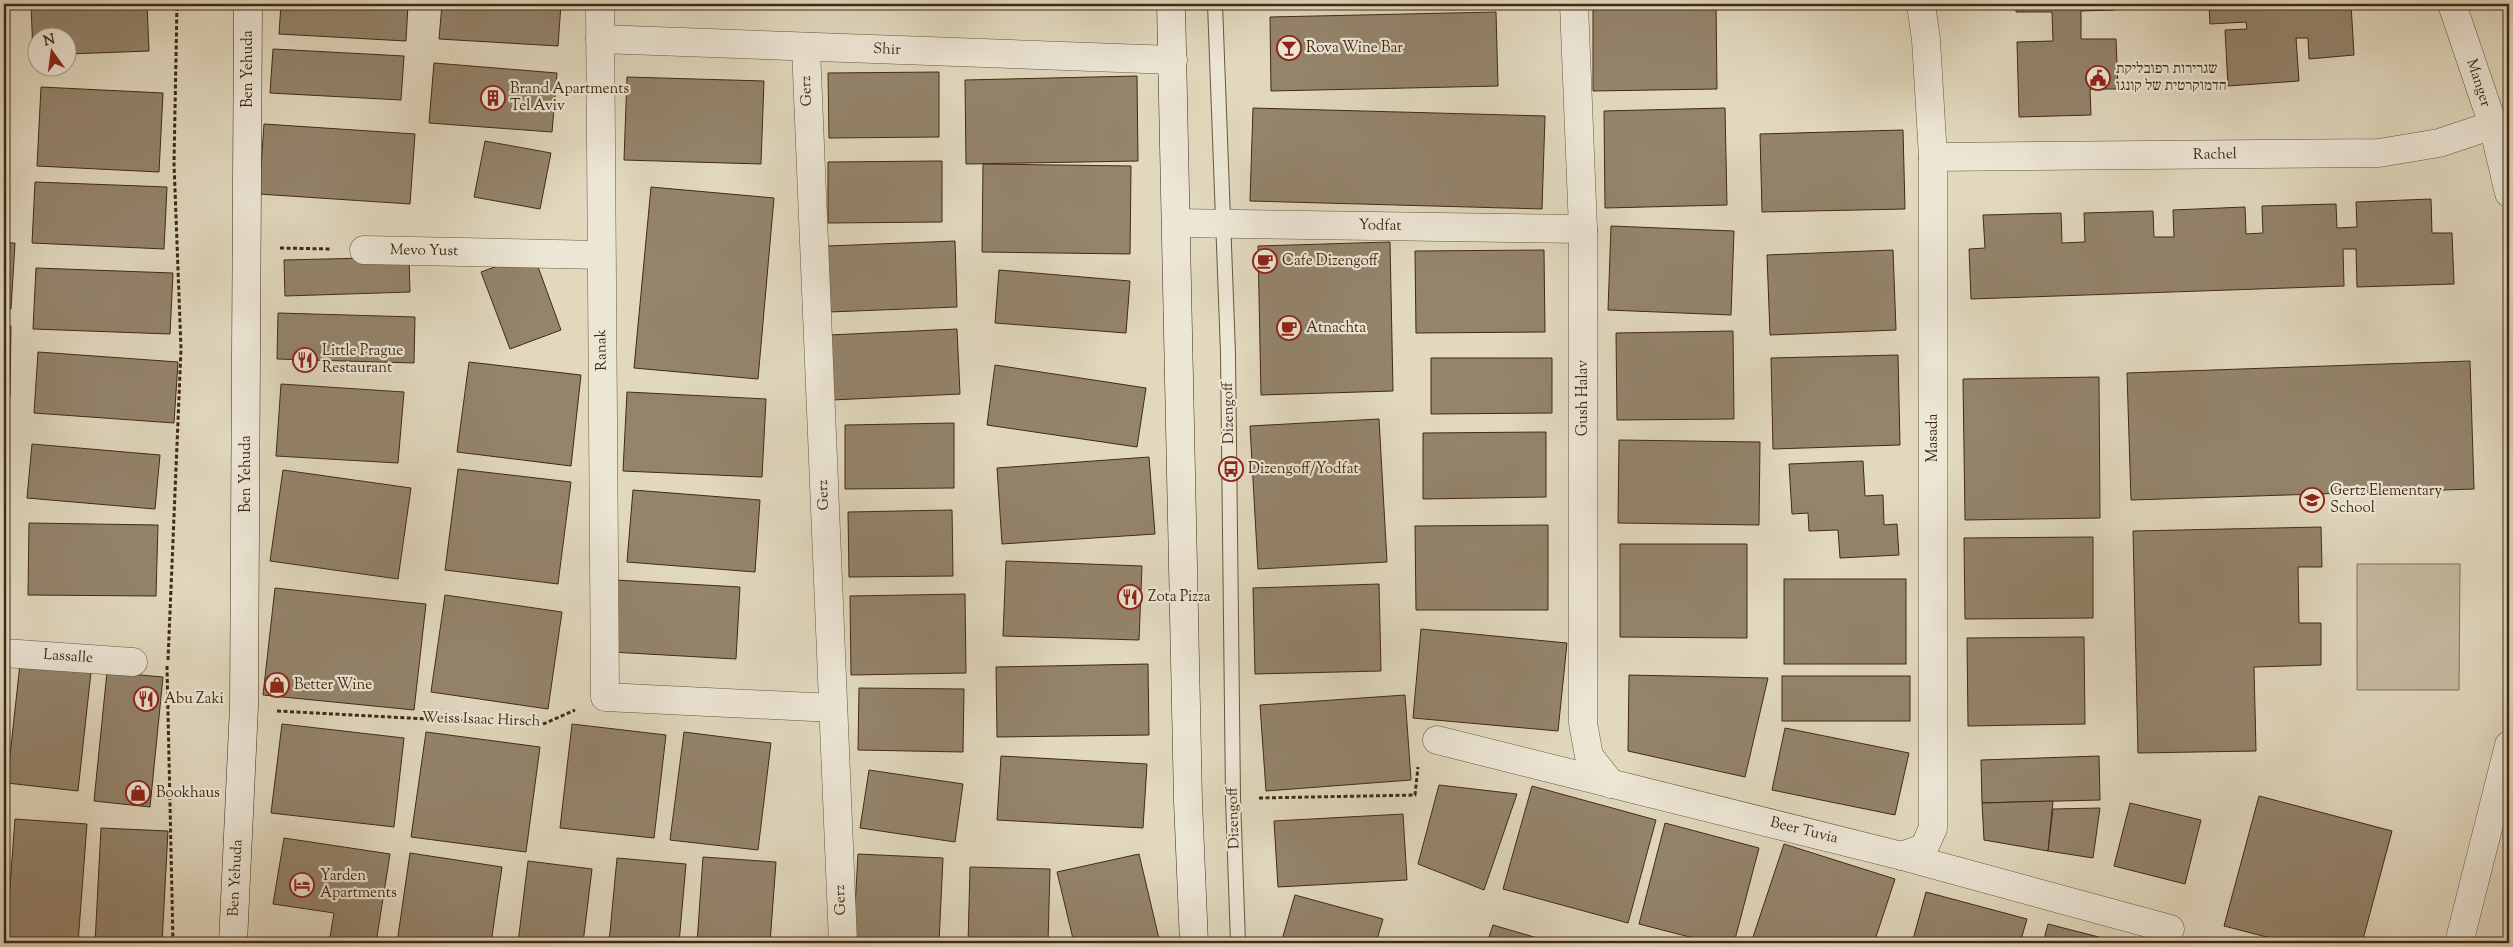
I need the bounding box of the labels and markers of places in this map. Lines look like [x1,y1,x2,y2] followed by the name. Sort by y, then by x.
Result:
[1276,35,1302,61] bar icon: Rova Wine Bar
[1306,38,1403,59] place label: Rova Wine Bar
[2116,59,2227,97] place label: שגרירות רפובליקת הדמוקרטית של קונגו
[2085,65,2111,91] public building icon: שגרירות רפובליקת הדמוקרטית של קונגו
[510,79,629,117] place label: Brand Apartments Tel Aviv
[480,85,506,111] building icon: Brand Apartments Tel Aviv
[1252,248,1278,274] cafe icon: Cafe Dizengoff
[1282,251,1379,272] place label: Cafe Dizengoff
[1276,315,1302,341] cafe icon: Atnachta
[1306,318,1366,339] place label: Atnachta
[322,341,403,379] place label: Little Prague Restaurant
[292,347,318,373] restaurant icon: Little Prague Restaurant
[1218,456,1244,482] bus stop icon: Dizengoff/Yodfat
[1248,459,1359,480] place label: Dizengoff/Yodfat
[2330,481,2442,519] place label: Gertz Elementary School
[2299,487,2325,513] school or university icon: Gertz Elementary School
[1117,584,1143,610] restaurant icon: Zota Pizza
[1148,587,1211,608] place label: Zota Pizza
[264,672,290,698] shop icon: Better Wine
[294,675,372,696] place label: Better Wine
[133,686,159,712] restaurant icon: Abu Zaki
[164,689,224,710] place label: Abu Zaki
[125,780,151,806] shop icon: Bookhaus
[156,783,220,804] place label: Bookhaus
[320,866,397,904] place label: Yarden Apartments
[289,872,315,898] hotel icon: Yarden Apartments

